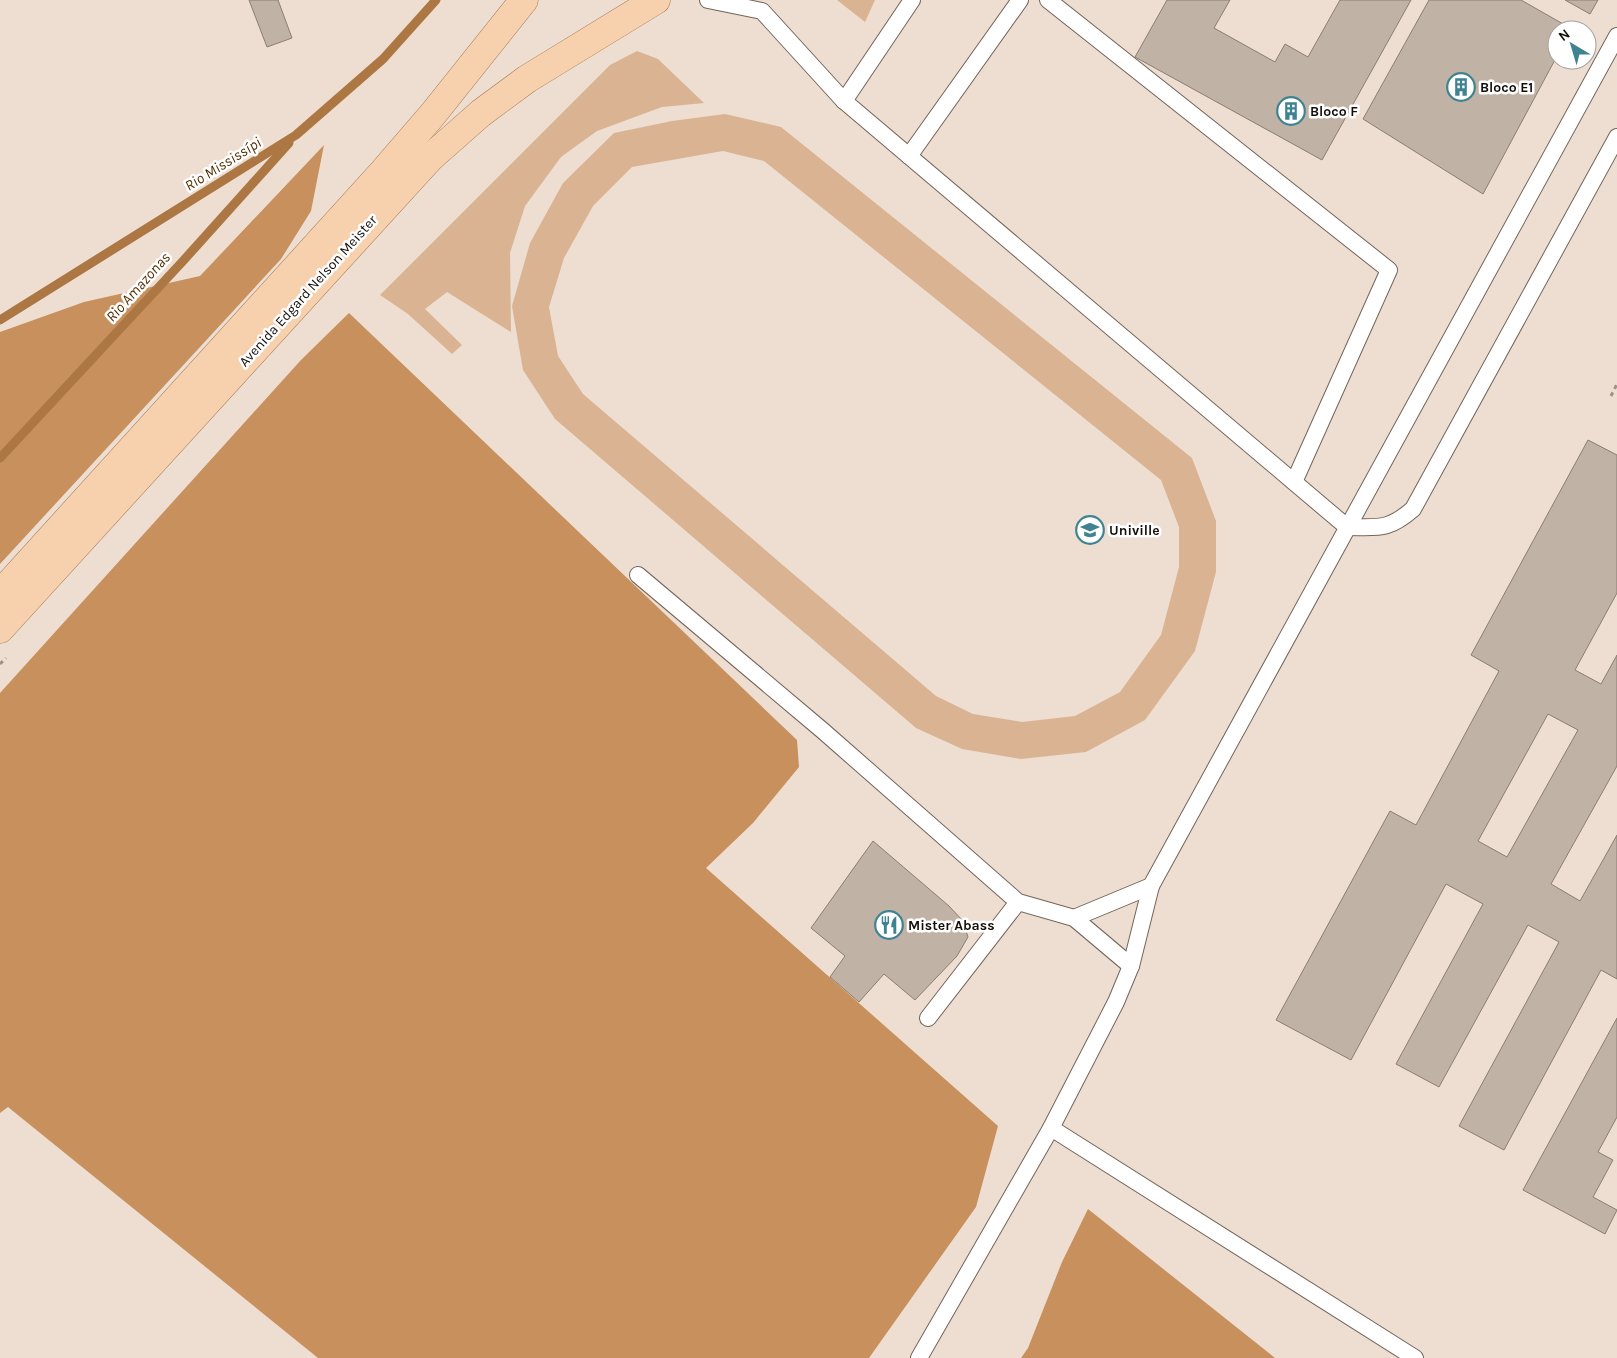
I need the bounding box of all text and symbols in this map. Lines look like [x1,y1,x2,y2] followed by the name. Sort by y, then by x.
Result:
[1547,20,1597,70] north arrow
[1555,25,1573,45] text: N
[1446,72,1476,102] building icon: Bloco E1
[1480,79,1533,96] place label: Bloco E1
[1276,96,1306,126] building icon: Bloco F
[1310,103,1358,120] place label: Bloco F
[181,133,265,195] water label: Rio Mississípi
[235,211,381,370] street label: Avenida Edgard Nelson Meister
[102,249,174,325] water label: Rio Amazonas
[1075,515,1105,545] school or university icon: Univille
[1109,522,1160,539] place label: Univille
[874,910,904,940] restaurant icon: Mister Abass
[908,917,995,934] place label: Mister Abass

